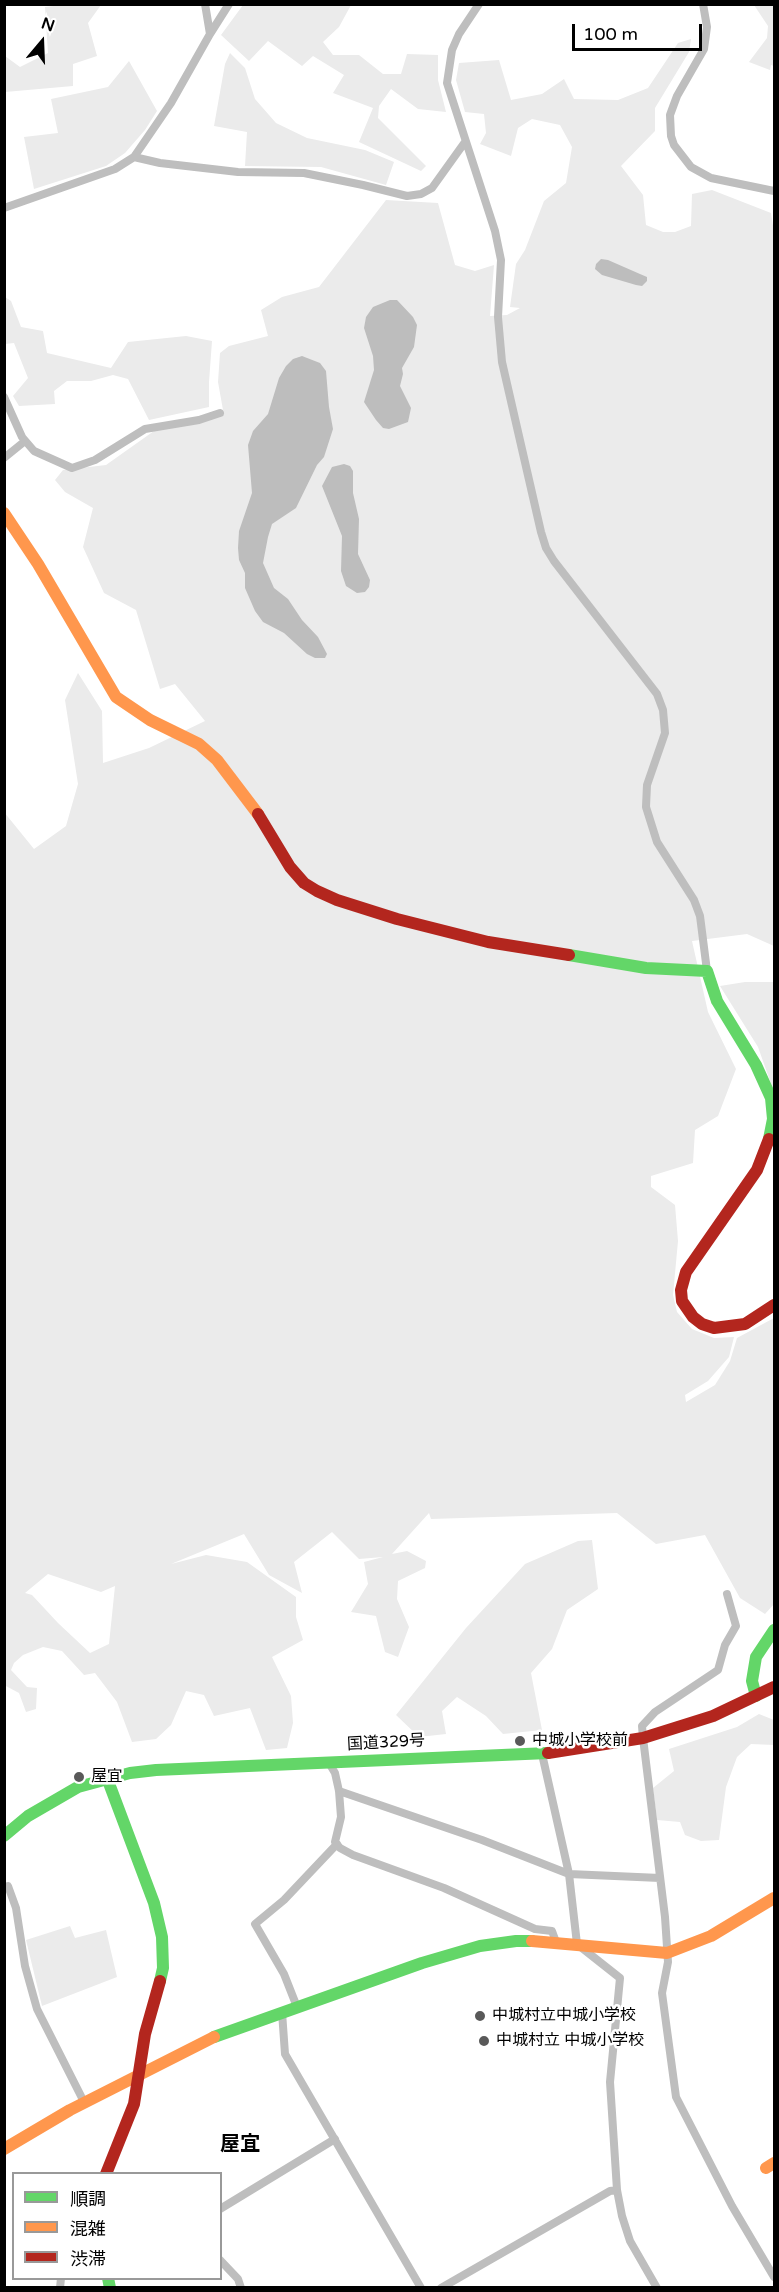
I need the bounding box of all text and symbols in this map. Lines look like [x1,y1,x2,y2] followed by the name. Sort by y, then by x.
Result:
[12,12,72,72] north arrow
[575,12,706,50] scale bar
[39,13,57,37] text: N
[583,23,638,45] text: 100 m
[346,1731,426,1755] street label: 国道329号
[532,1731,628,1751] place label: 中城小学校前
[513,1734,527,1748] marker: 中城小学校前
[91,1767,123,1787] place label: 屋宜
[72,1770,86,1784] marker: 屋宜
[492,2006,636,2026] place label: 中城村立中城小学校
[473,2009,487,2023] marker: 中城村立中城小学校
[496,2031,644,2051] place label: 中城村立 中城小学校
[477,2034,491,2048] marker: 中城村立 中城小学校
[220,2133,260,2157] district label: 屋宜
[12,2172,222,2280] legend
[70,2188,106,2210] text: 順調
[70,2218,106,2240] text: 混雑
[70,2248,106,2270] text: 渋滞

